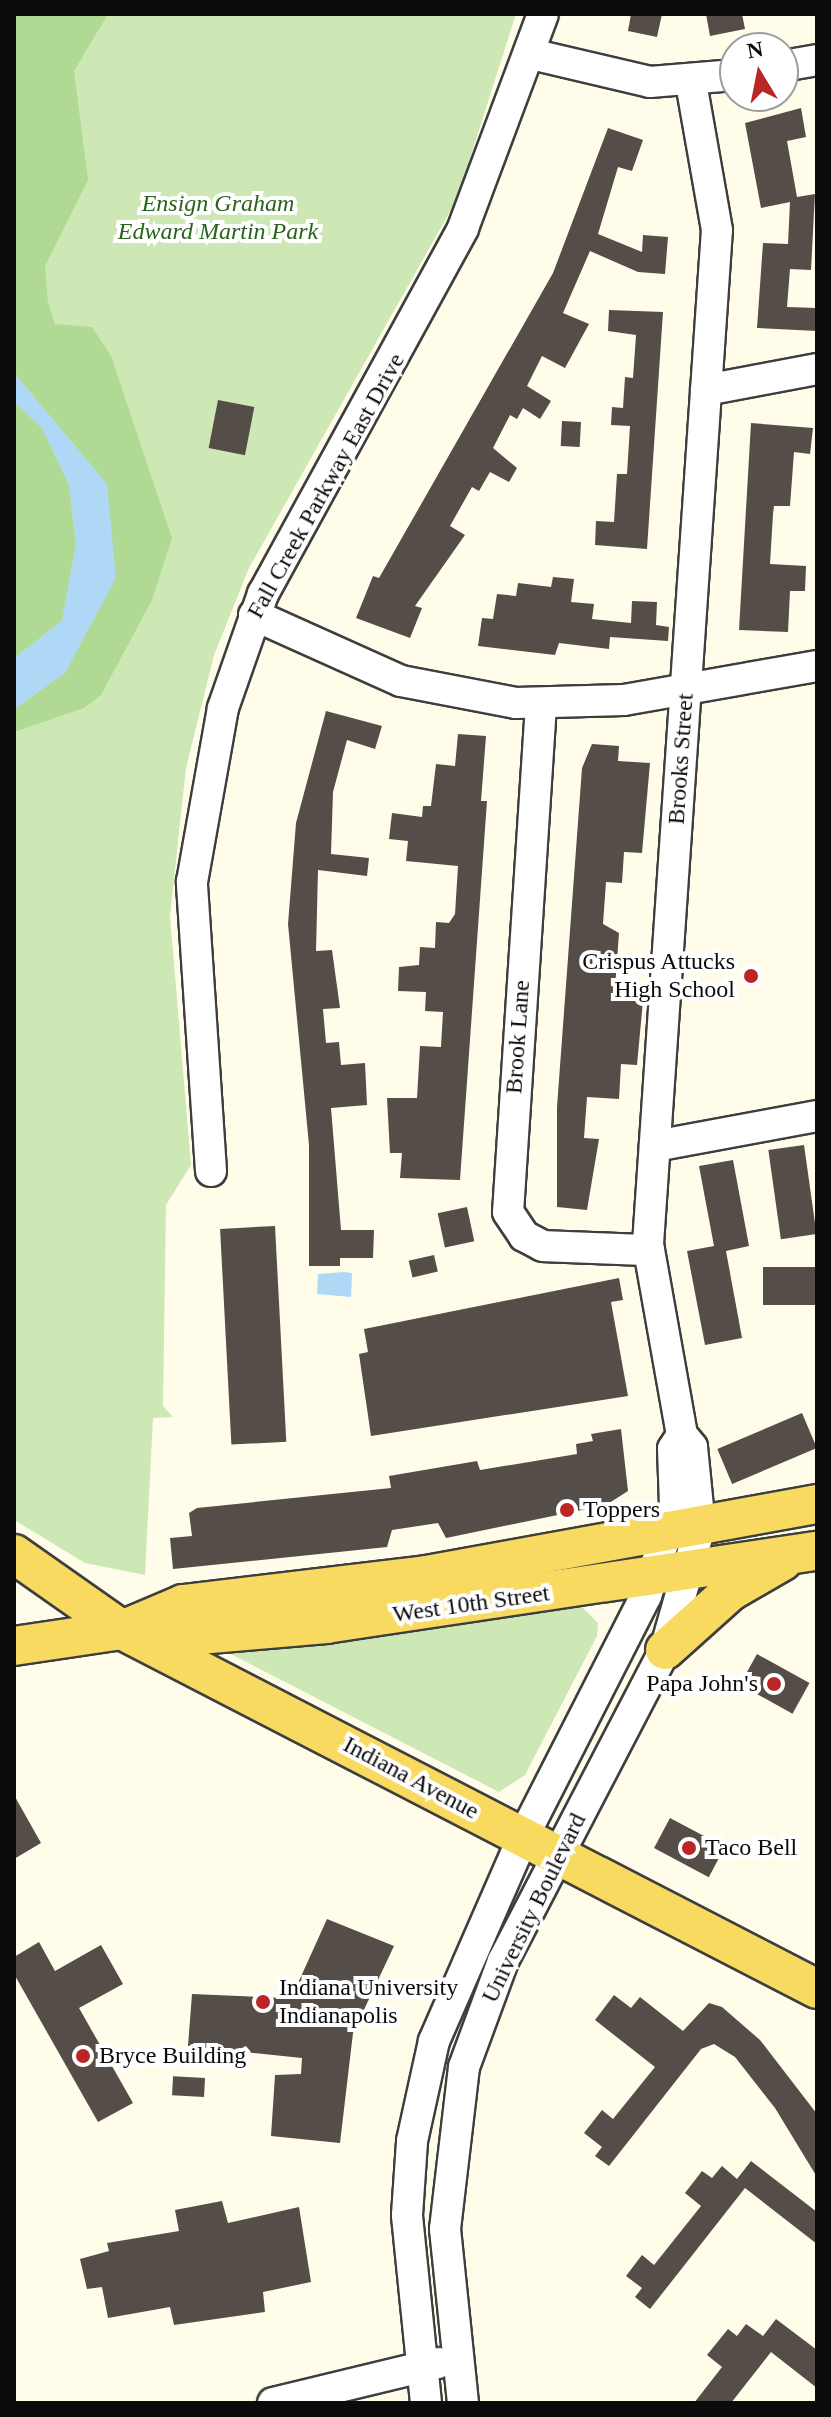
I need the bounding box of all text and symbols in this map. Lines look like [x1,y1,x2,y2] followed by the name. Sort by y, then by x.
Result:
[719,32,799,112] north arrow
[745,36,765,64] text: N
[118,190,318,246] park label: Ensign Graham Edward Martin Park
[241,348,411,624] street label: Fall Creek Parkway East Drive
[662,692,700,826] street label: Brooks Street
[581,948,735,1004] place label: Crispus Attucks High School
[742,967,760,985] marker: Crispus Attucks High School
[500,979,536,1095] street label: Brook Lane
[583,1496,660,1524] place label: Toppers
[558,1501,576,1519] marker: Toppers
[391,1579,551,1629] street label: West 10th Street
[646,1670,758,1698] place label: Papa John's
[765,1675,783,1693] marker: Papa John's
[338,1730,484,1826] street label: Indiana Avenue
[476,1809,592,2007] street label: University Boulevard
[705,1834,797,1862] place label: Taco Bell
[680,1839,698,1857] marker: Taco Bell
[279,1974,458,2030] place label: Indiana University Indianapolis
[254,1993,272,2011] marker: Indiana University Indianapolis
[99,2042,246,2070] place label: Bryce Building
[74,2047,92,2065] marker: Bryce Building

